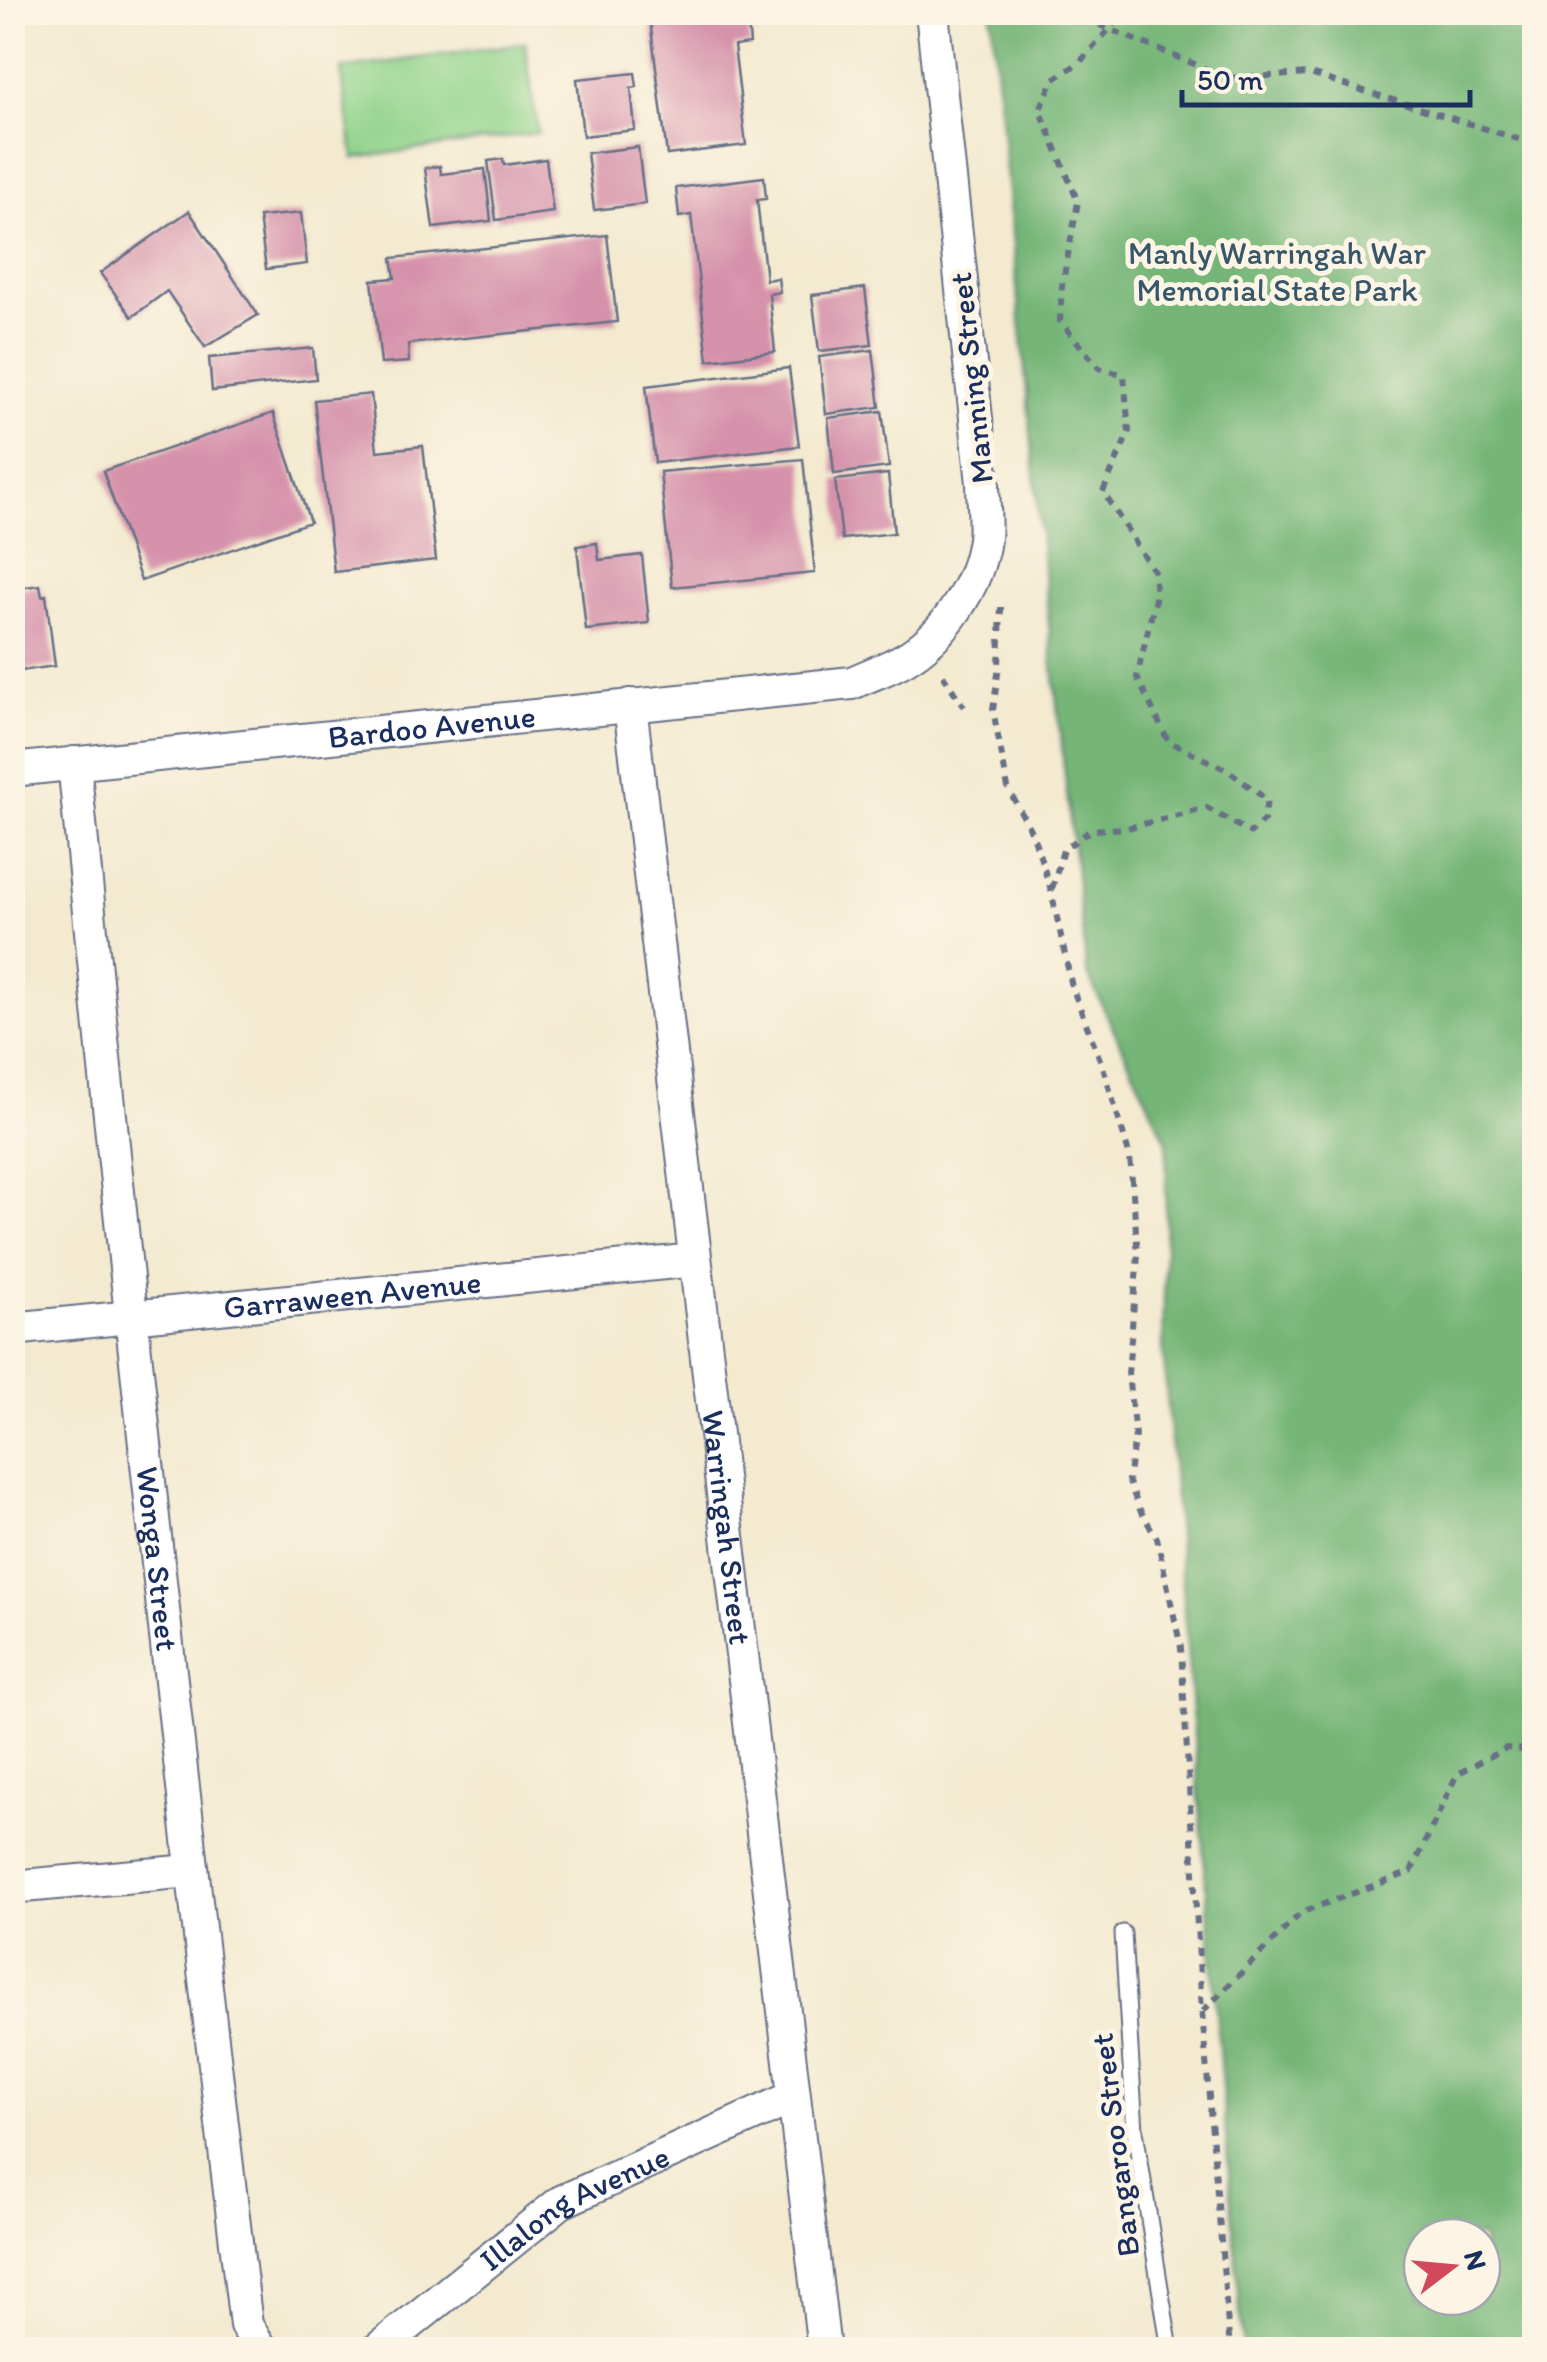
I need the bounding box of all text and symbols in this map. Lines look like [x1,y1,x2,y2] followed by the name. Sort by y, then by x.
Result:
[1182,45,1470,107] scale bar
[1197,61,1263,98] text: 50 m
[1128,234,1426,309] park label: Manly Warringah War Memorial State Park
[941,271,1001,485] street label: Manning Street
[326,697,537,756] street label: Bardoo Avenue
[222,1263,483,1327] street label: Garraween Avenue
[694,1408,760,1647] street label: Warringah Street
[128,1464,187,1653] street label: Wonga Street
[1082,2031,1148,2259] street label: Bangaroo Street
[472,2137,675,2279] street label: Illalong Avenue
[1402,2217,1502,2317] north arrow
[1457,2246,1495,2274] text: N

